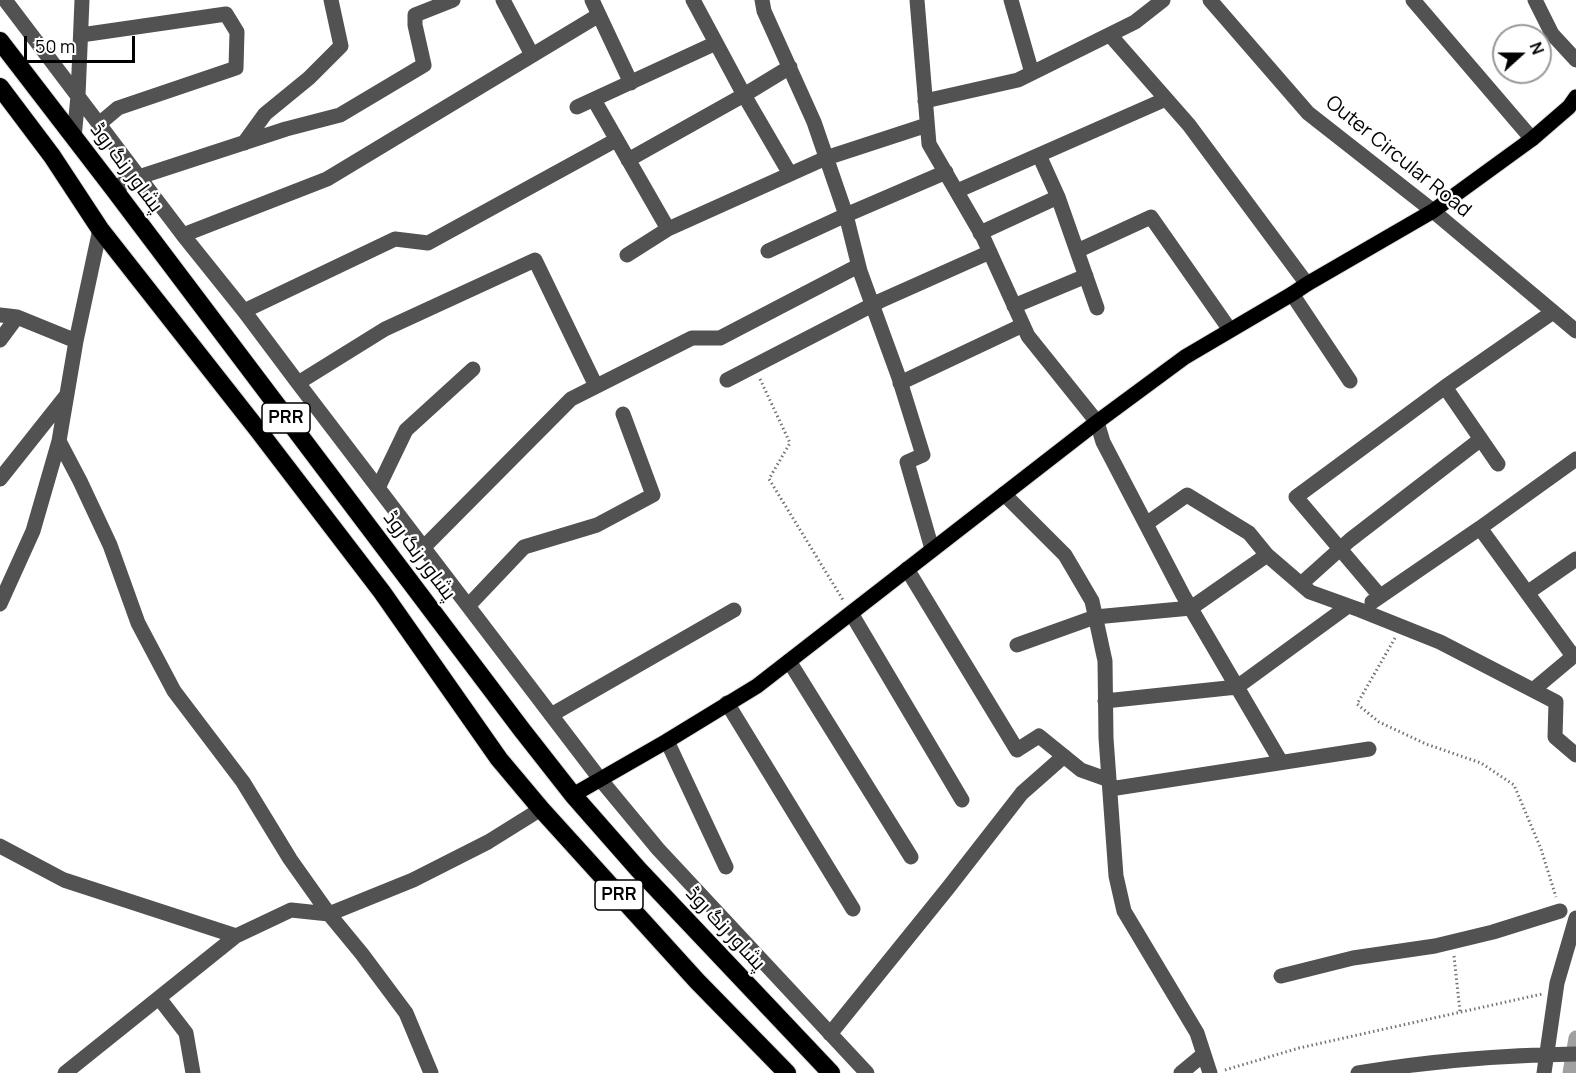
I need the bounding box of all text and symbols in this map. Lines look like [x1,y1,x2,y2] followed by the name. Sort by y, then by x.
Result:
[27,24,138,62] scale bar
[1492,24,1552,84] north arrow
[35,34,75,58] text: 50 m
[1525,39,1549,58] text: N
[1320,91,1476,223] street label: Outer Circular Road
[85,119,167,217] street label: پشاور رنگ روڈ
[262,403,310,433] road number: PRR
[378,507,460,605] street label: پشاور رنگ روڈ
[595,880,643,910] road number: PRR
[680,882,770,976] street label: پشاور رنگ روڈ

